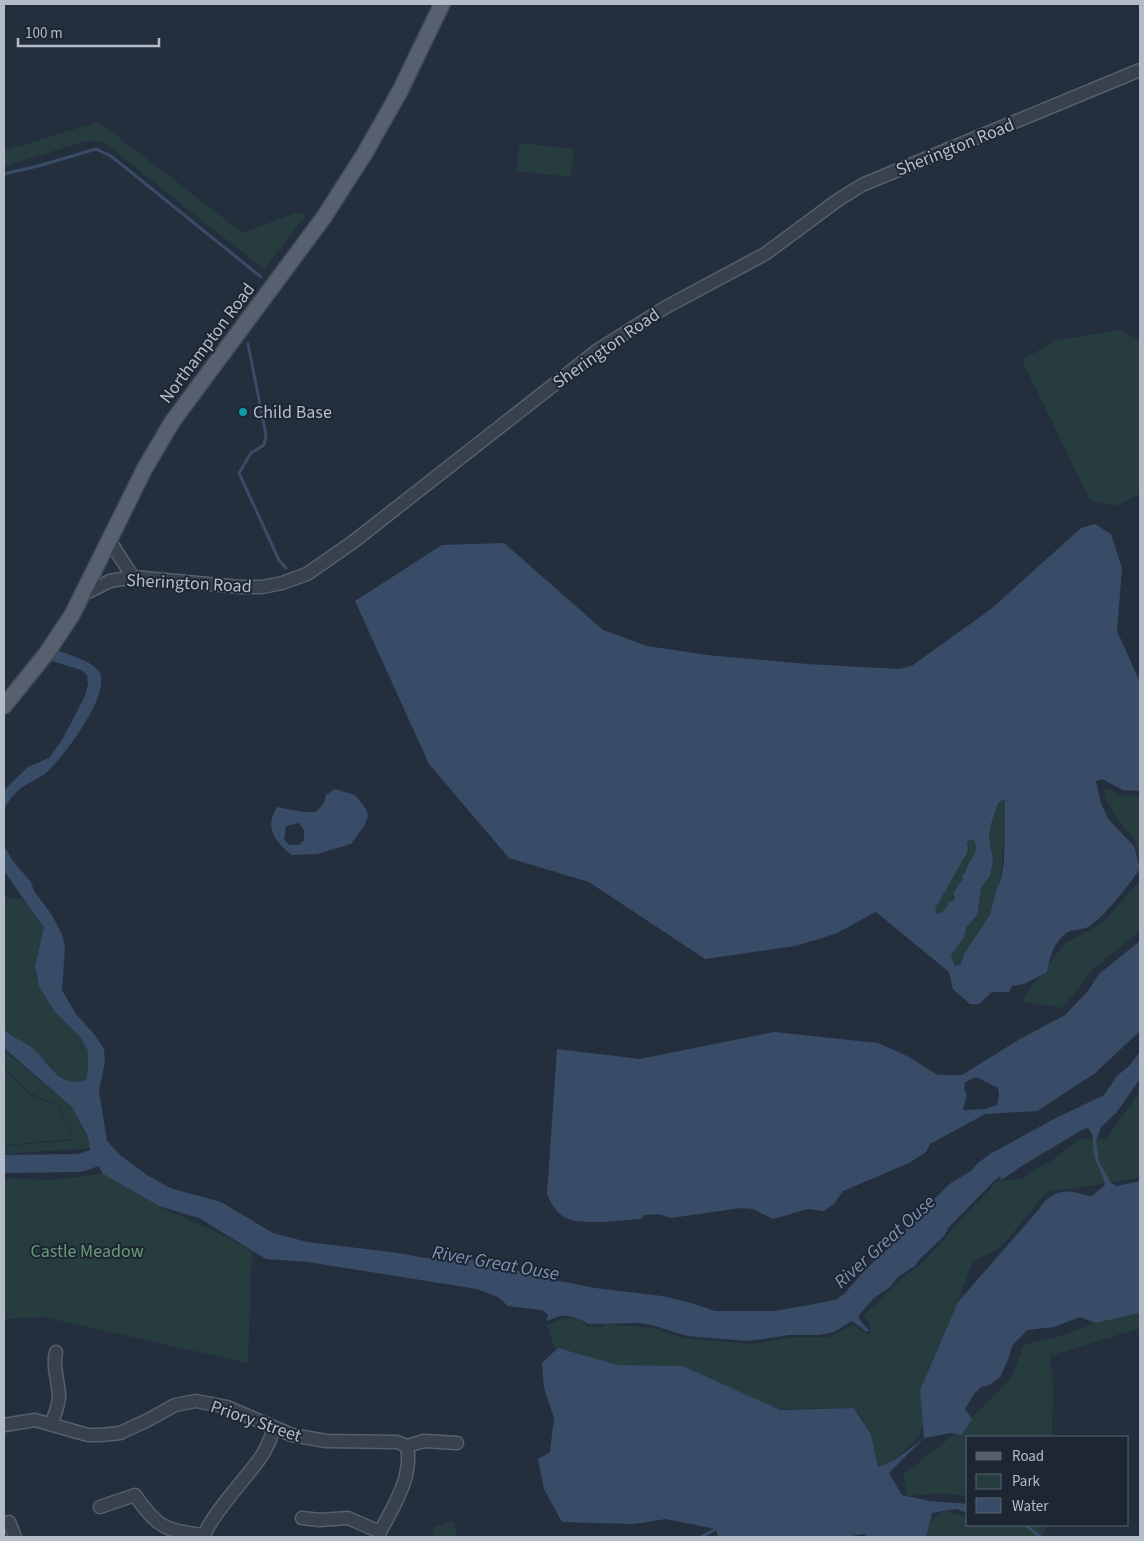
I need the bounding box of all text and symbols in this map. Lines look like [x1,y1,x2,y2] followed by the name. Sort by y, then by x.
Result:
[18,15,159,47] scale bar
[25,23,63,44] text: 100 m
[892,112,1018,183] street label: Sherington Road
[154,278,261,409] street label: Northampton Road
[548,302,665,395] street label: Sherington Road
[253,400,332,425] place label: Child Base
[237,406,249,418] marker: Child Base
[126,568,252,599] street label: Sherington Road
[828,1189,942,1295] water label: River Great Ouse
[30,1239,144,1264] park label: Castle Meadow
[430,1239,561,1288] water label: River Great Ouse
[207,1394,305,1449] street label: Priory Street
[966,1436,1129,1526] legend
[1012,1446,1044,1467] text: Road
[1012,1471,1041,1492] text: Park
[1012,1496,1049,1517] text: Water

